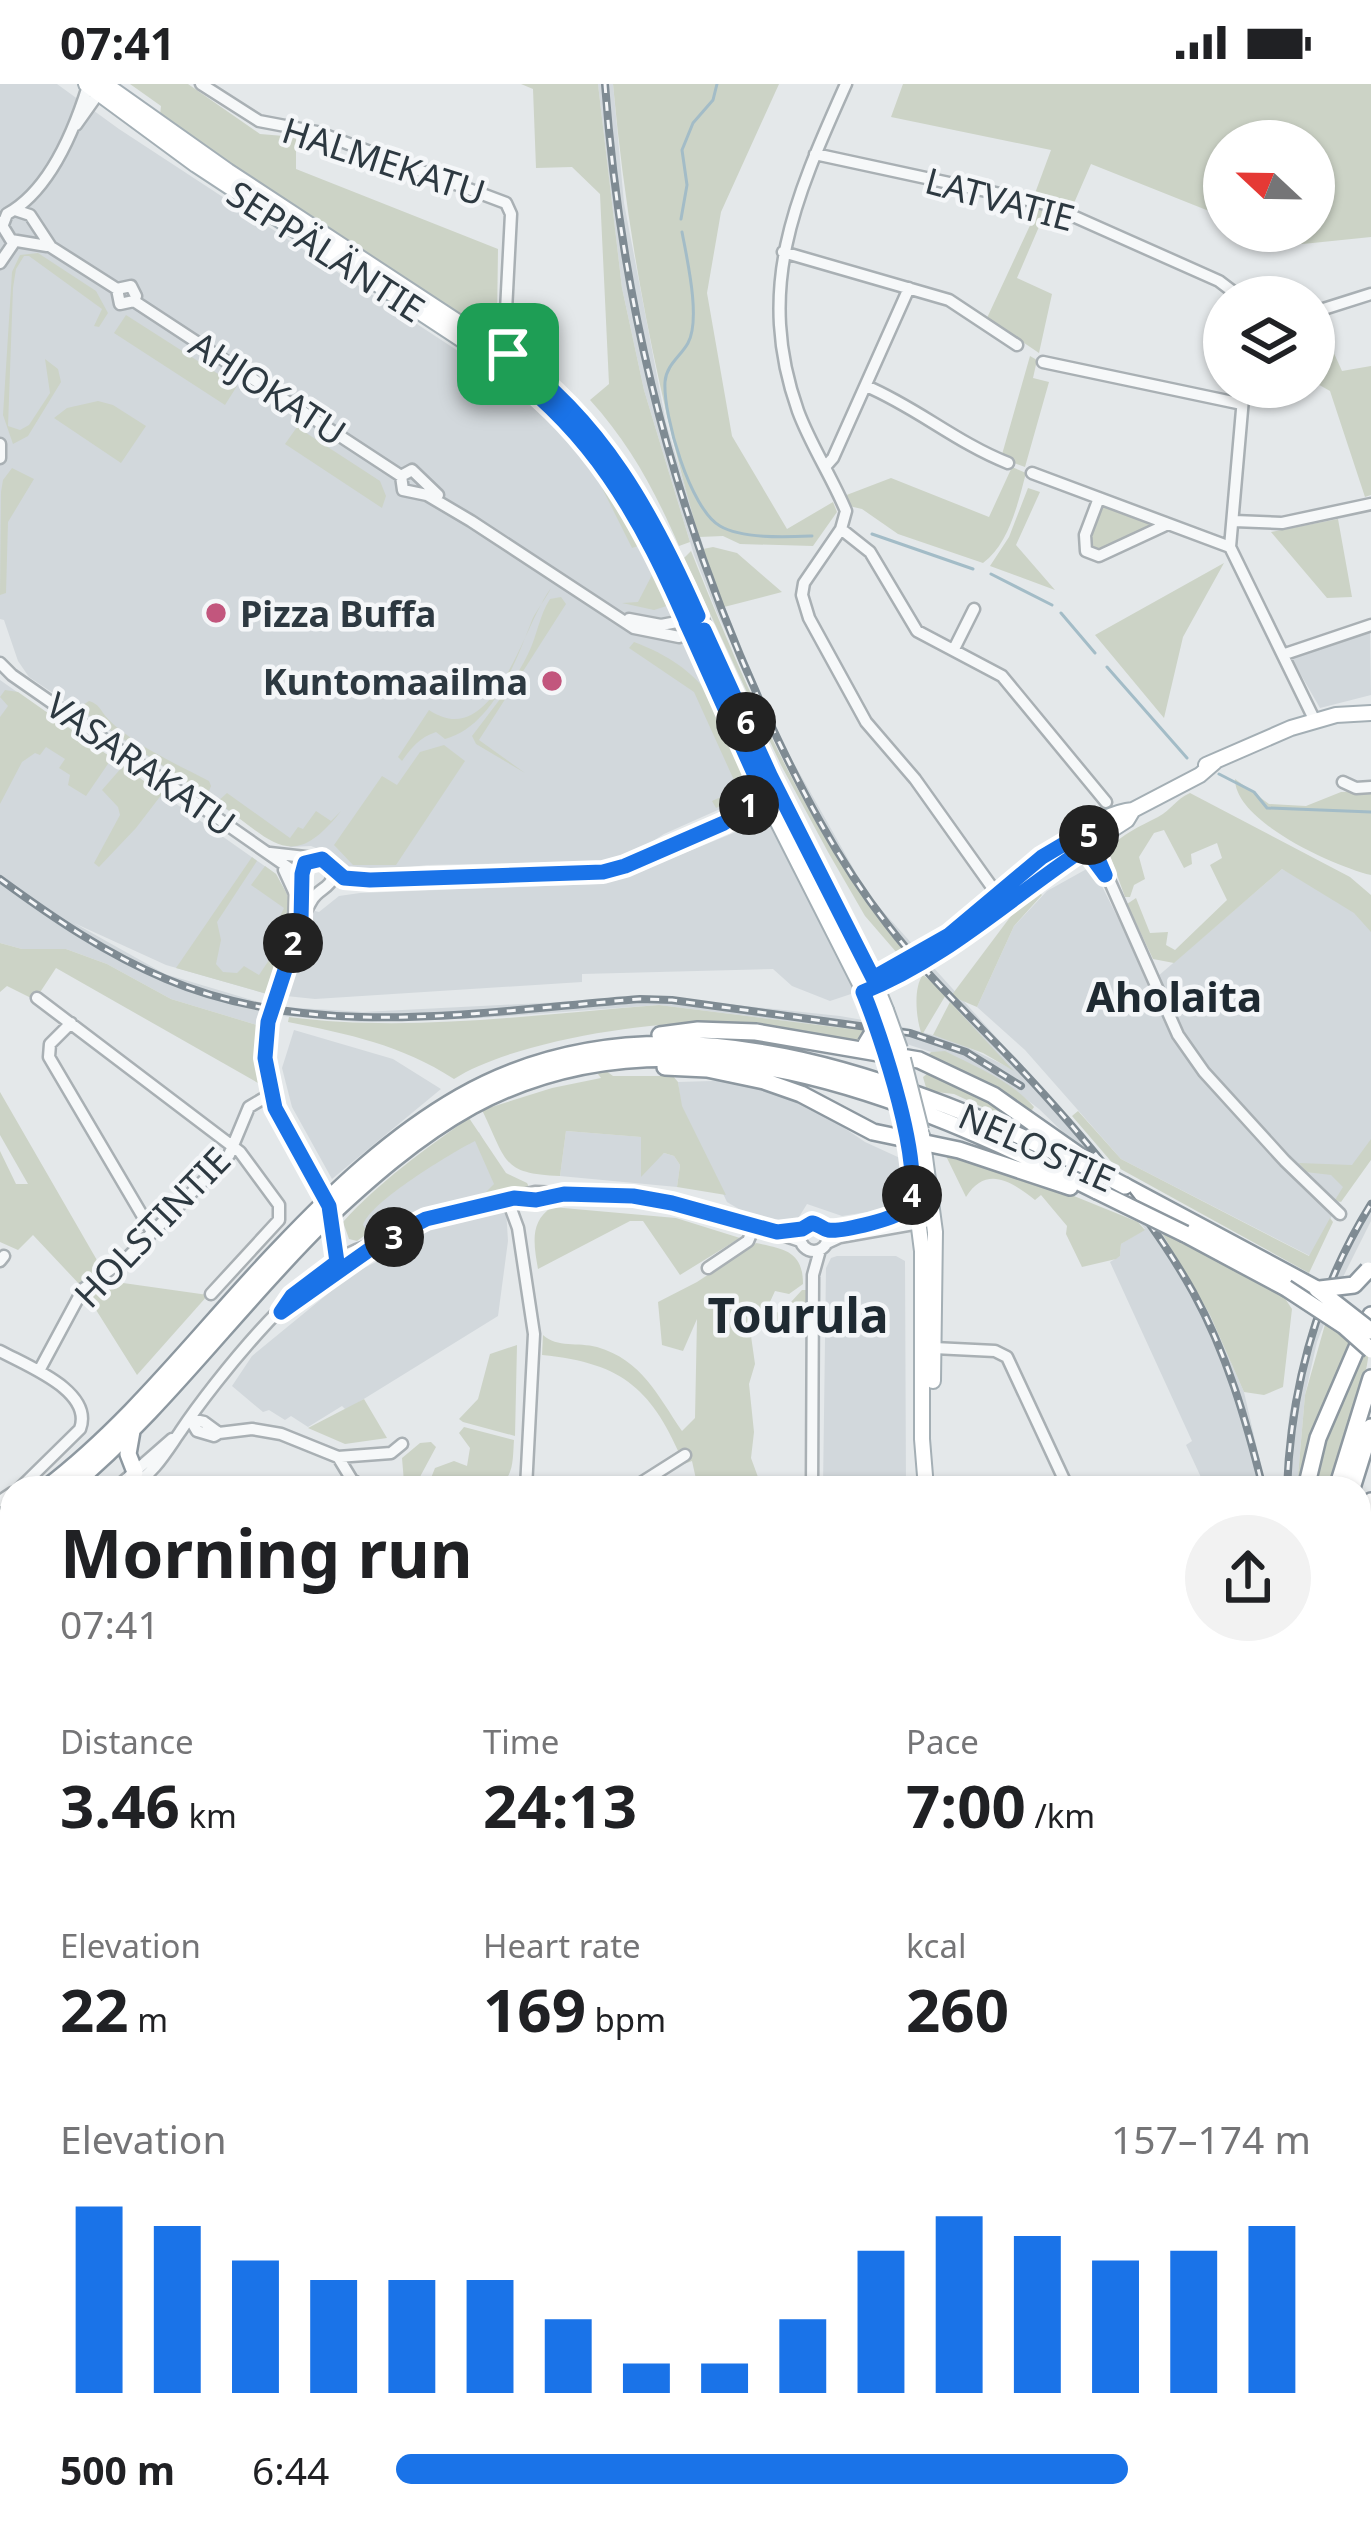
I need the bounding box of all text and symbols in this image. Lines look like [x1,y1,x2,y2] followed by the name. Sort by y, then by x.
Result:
[60,12,176,73] text: 07:41
[276,105,492,217] street label: HALMEKATU
[1203,120,1335,252] north arrow
[1203,120,1335,408] map controls
[920,156,1080,242] street label: LATVATIE
[218,169,434,333] street label: SEPPÄLÄNTIE
[1203,276,1335,408] button: layers
[457,303,559,405] pin
[181,319,355,457] street label: AHJOKATU
[475,321,541,387] icon: arrive
[240,589,436,638] place label: Pizza Buffa
[203,600,229,626] marker: Pizza Buffa
[263,657,528,706] place label: Kuntomaailma
[539,668,565,694] marker: Kuntomaailma
[37,681,245,847] street label: VASARAKATU
[716,692,776,752] pin: 6
[737,699,755,744] text: 6
[719,775,779,835] pin: 1
[740,782,758,827] text: 1
[1059,805,1119,865] pin: 5
[1080,812,1098,857] text: 5
[263,913,323,973] pin: 2
[284,920,302,965] text: 2
[1086,967,1262,1024] district label: Aholaita
[951,1091,1123,1203] street label: NELOSTIE
[63,1136,241,1318] street label: HOLSTINTIE
[882,1165,942,1225] pin: 4
[903,1172,921,1217] text: 4
[364,1207,424,1267] pin: 3
[385,1214,403,1259] text: 3
[707,1282,889,1347] district label: Tourula
[60,1507,473,1597] text: Morning run
[1185,1515,1311,1641] button: share
[60,1597,160,1650] text: 07:41
[60,1719,194,1764] text: Distance
[483,1719,559,1764] text: Time
[906,1719,979,1764] text: Pace
[60,1764,180,1846] text: 3.46
[483,1764,637,1846] text: 24:13
[906,1764,1026,1846] text: 7:00
[180,1793,237,1838] text: km
[1026,1793,1095,1838] text: /km
[60,1923,201,1968] text: Elevation
[483,1923,641,1968] text: Heart rate
[906,1923,967,1968] text: kcal
[60,1968,129,2050] text: 22
[483,1968,586,2050] text: 169
[906,1968,1009,2050] text: 260
[129,1997,168,2042] text: m
[586,1997,666,2042] text: bpm
[60,2112,227,2165] text: Elevation
[1111,2112,1311,2165] text: 157–174 m
[60,2443,175,2496] text: 500 m
[252,2443,329,2496] text: 6:44

